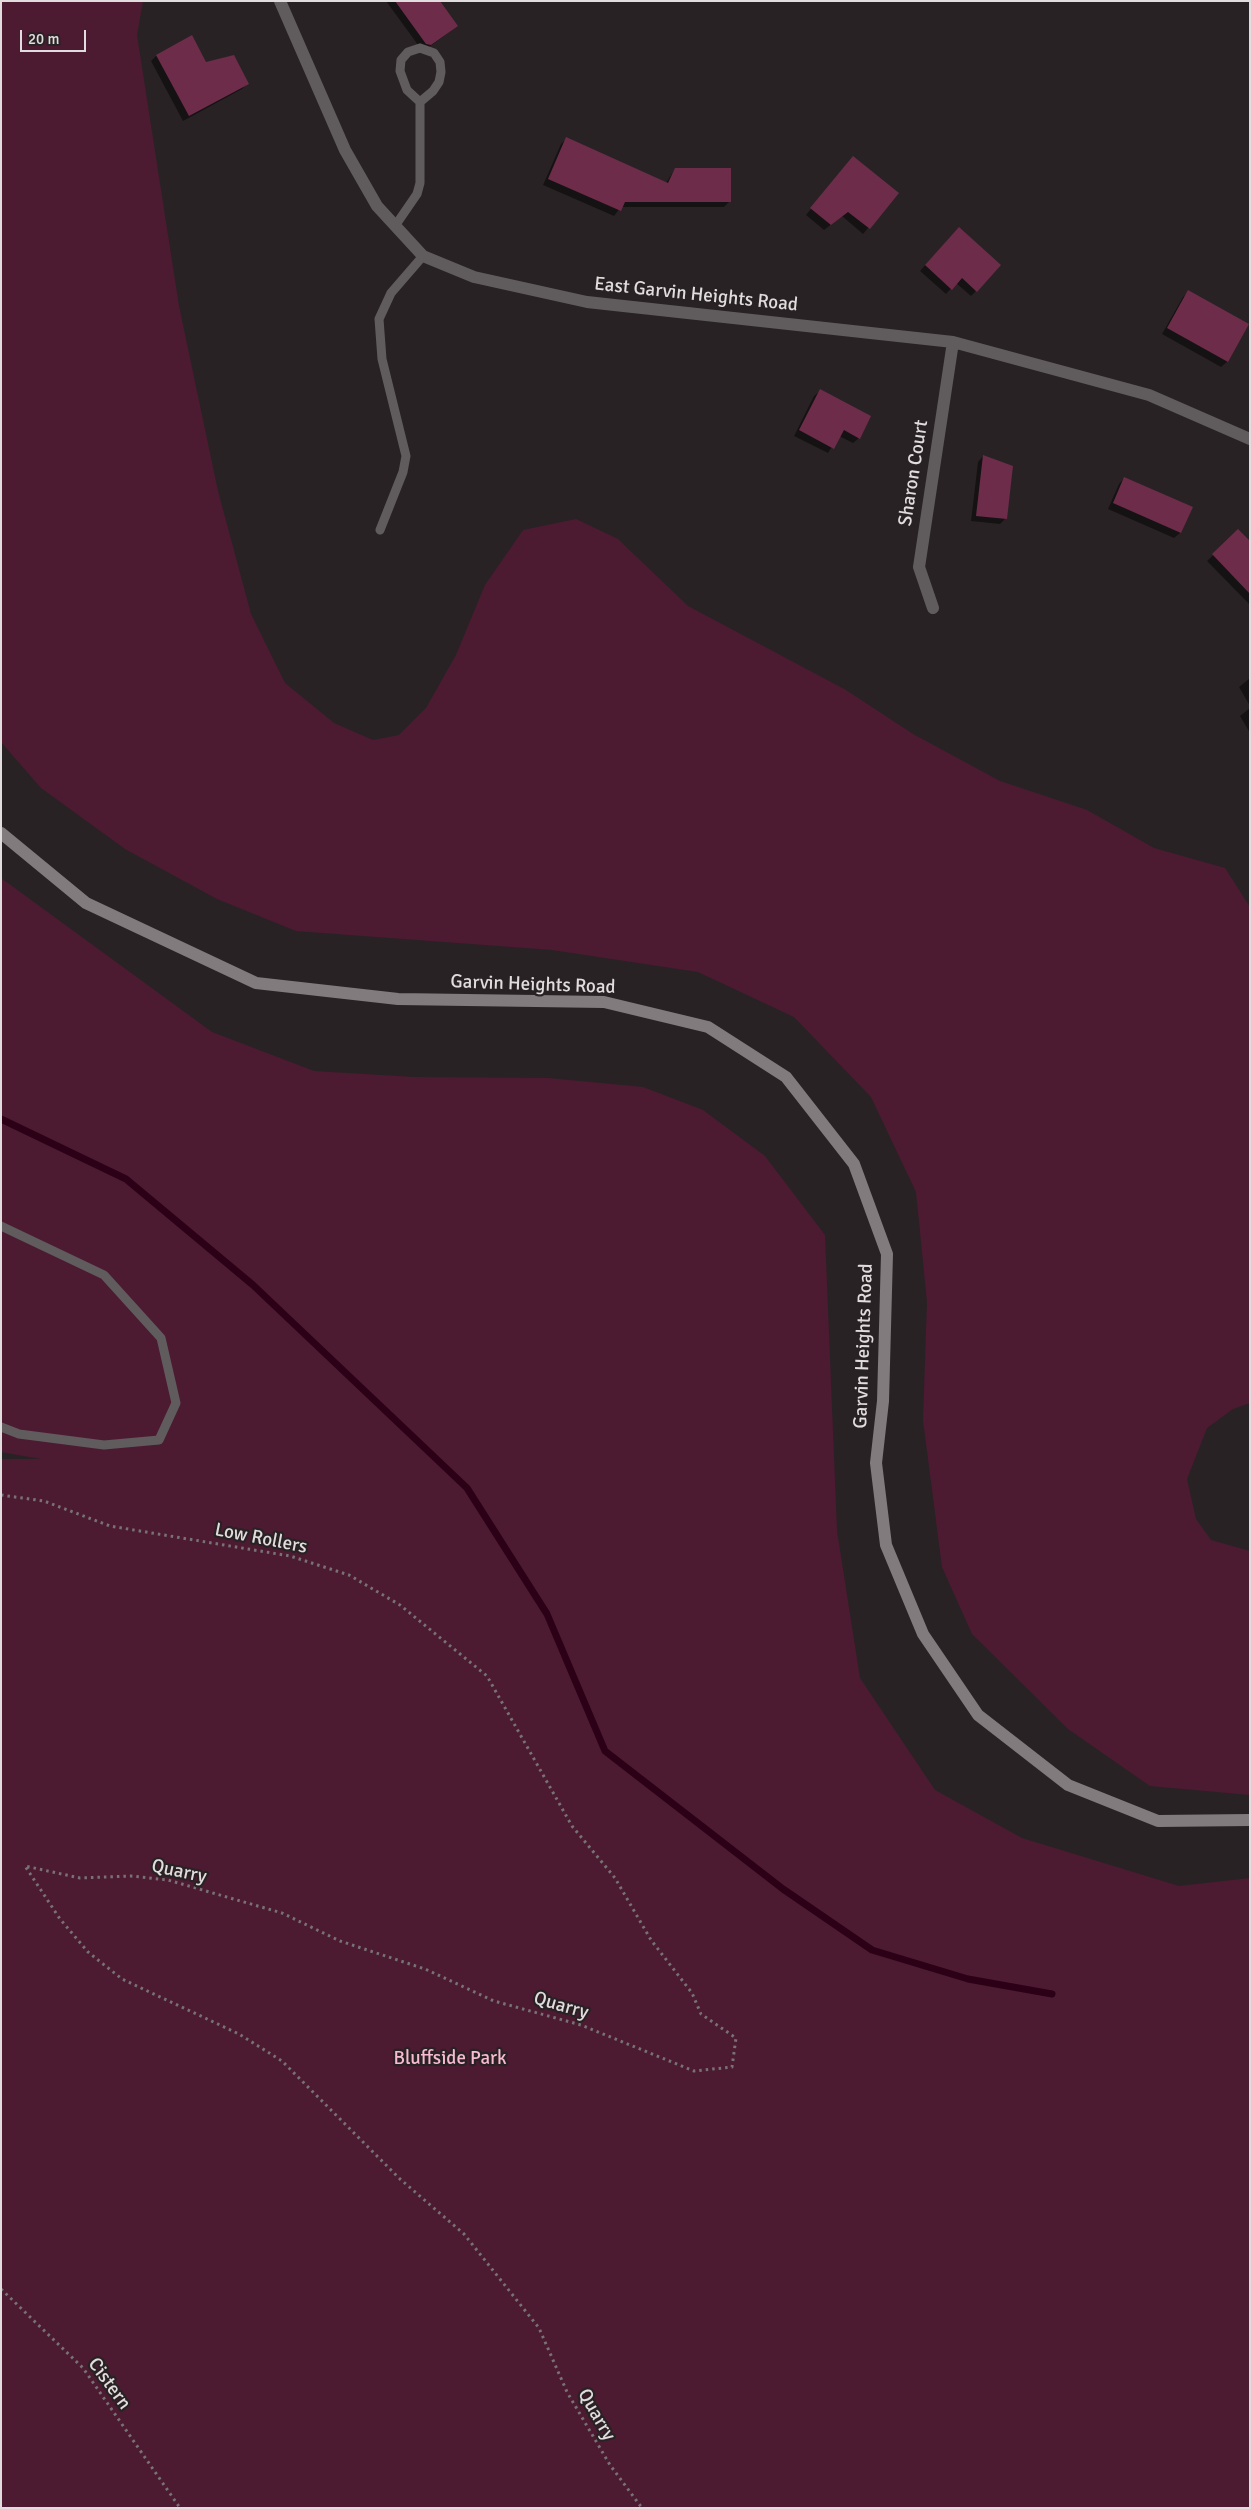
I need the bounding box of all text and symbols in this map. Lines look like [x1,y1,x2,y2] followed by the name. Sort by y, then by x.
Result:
[22,20,89,52] scale bar
[28,30,59,48] text: 20 m
[593,273,799,317] street label: East Garvin Heights Road
[894,418,934,528] street label: Sharon Court
[450,971,616,999] street label: Garvin Heights Road
[850,1263,878,1429] street label: Garvin Heights Road
[213,1519,309,1559] street label: Low Rollers
[149,1855,209,1889] street label: Quarry
[531,1987,591,2025] street label: Quarry
[393,2048,507,2070] park label: Bluffside Park
[83,2354,135,2414] street label: Cistern
[572,2385,620,2445] street label: Quarry

